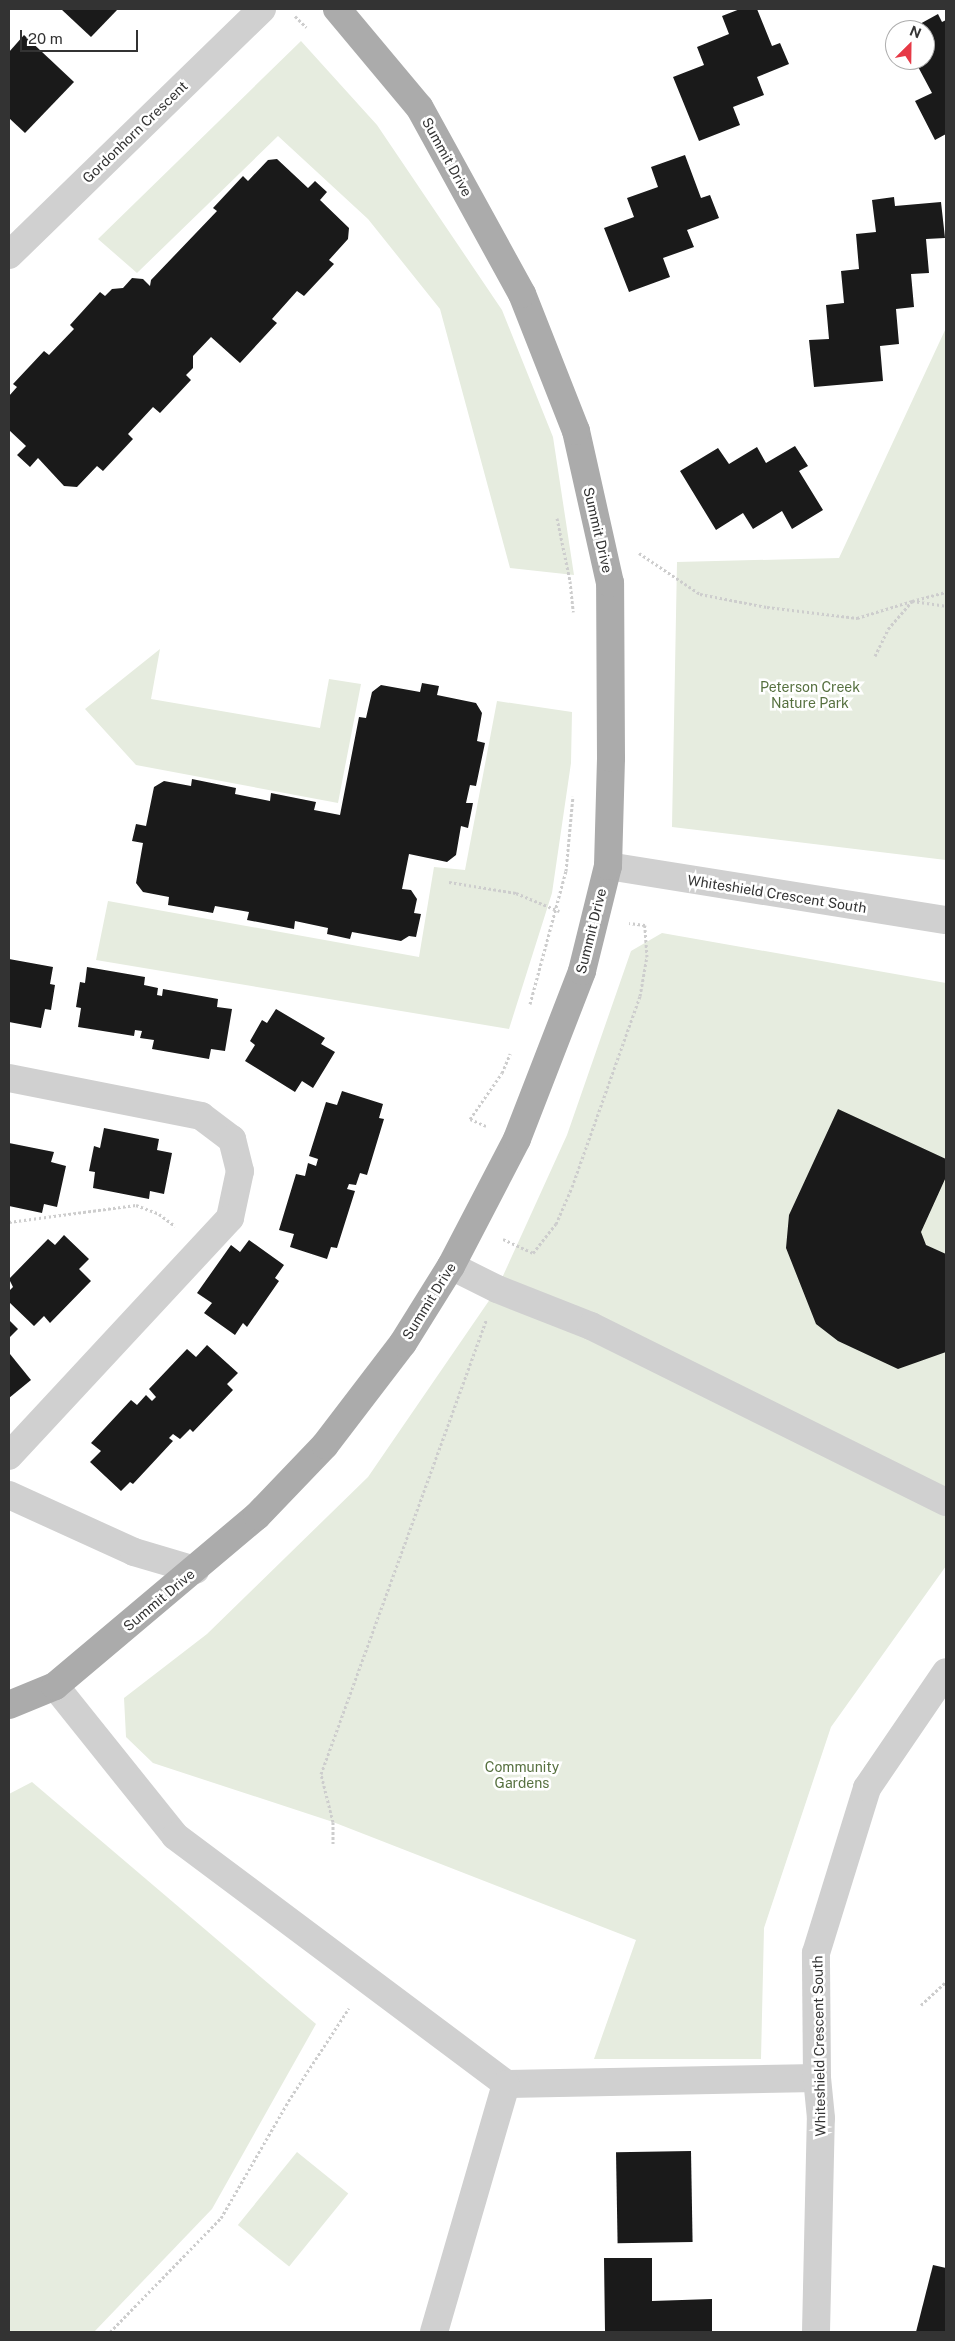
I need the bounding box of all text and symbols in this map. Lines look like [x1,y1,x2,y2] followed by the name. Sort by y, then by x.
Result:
[22,20,140,52] scale bar
[885,20,935,70] north arrow
[907,23,924,42] text: N
[28,30,63,47] text: 20 m
[79,78,191,186] street label: Gordonhorn Crescent
[418,115,476,199] street label: Summit Drive
[580,485,616,575] street label: Summit Drive
[760,679,860,712] park label: Peterson Creek Nature Park
[686,872,868,916] street label: Whiteshield Crescent South
[572,886,610,976] street label: Summit Drive
[399,1259,459,1343] street label: Summit Drive
[120,1565,198,1635] street label: Summit Drive
[485,1759,559,1791] park label: Community Gardens
[809,1955,829,2137] street label: Whiteshield Crescent South

